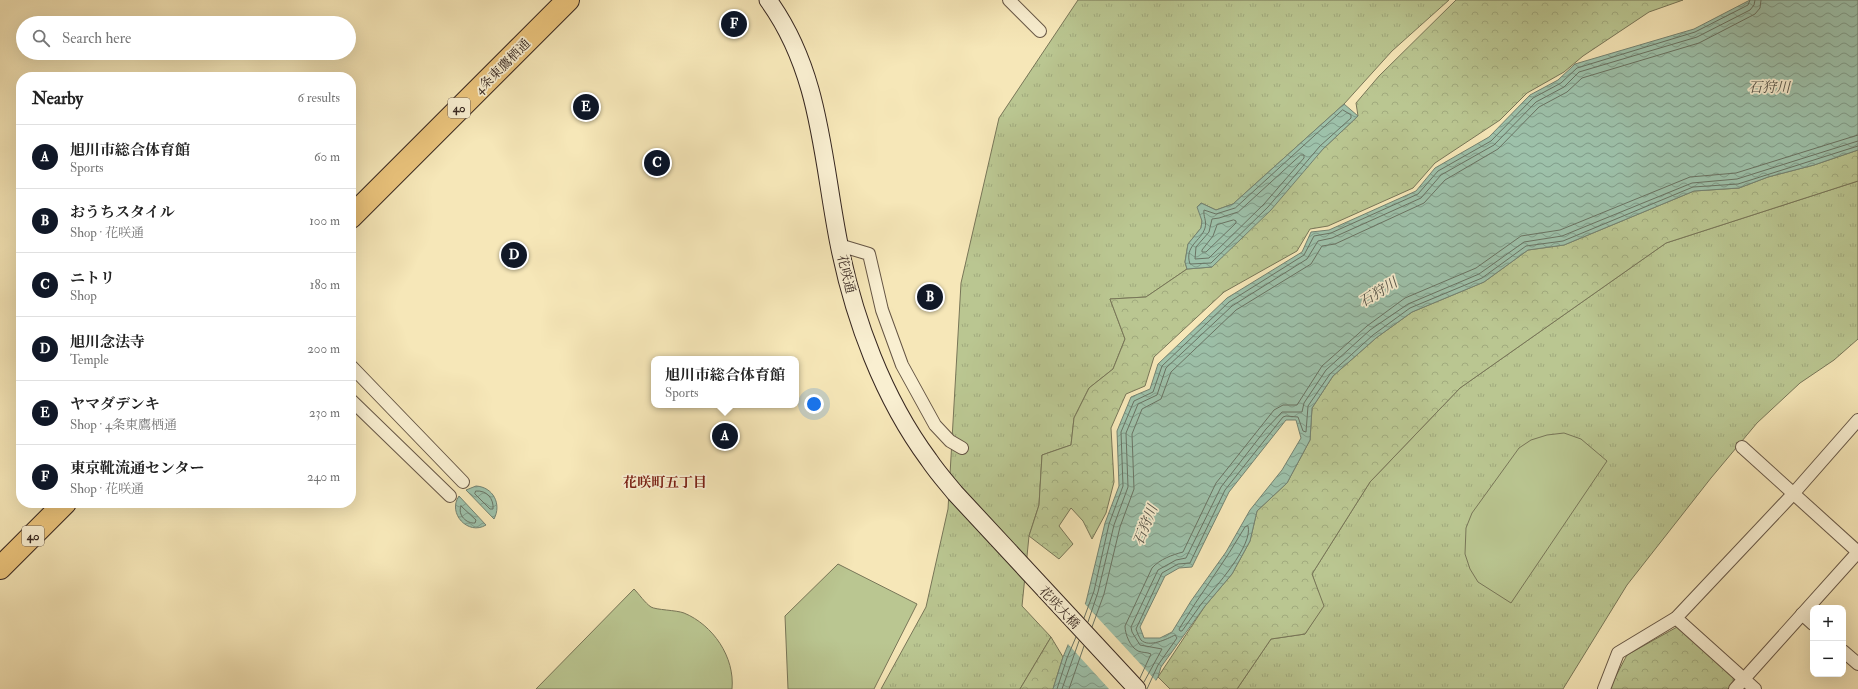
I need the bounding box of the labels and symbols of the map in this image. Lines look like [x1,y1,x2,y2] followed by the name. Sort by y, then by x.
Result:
[721,9,747,39] pin: F
[472,36,534,98] street label: 4条東鷹栖通
[1748,79,1792,96] water label: 石狩川
[573,92,599,122] pin: E
[448,98,470,118] road number: 40
[644,148,670,178] pin: C
[501,240,527,270] pin: D
[834,253,859,295] street label: 花咲通
[1356,273,1402,311] water label: 石狩川
[917,282,943,312] pin: B
[804,394,824,414] your location
[712,421,738,451] pin: A
[623,474,707,491] district label: 花咲町五丁目
[1130,501,1162,548] water label: 石狩川
[22,526,44,546] road number: 40
[1036,583,1083,632] street label: 花咲大橋

